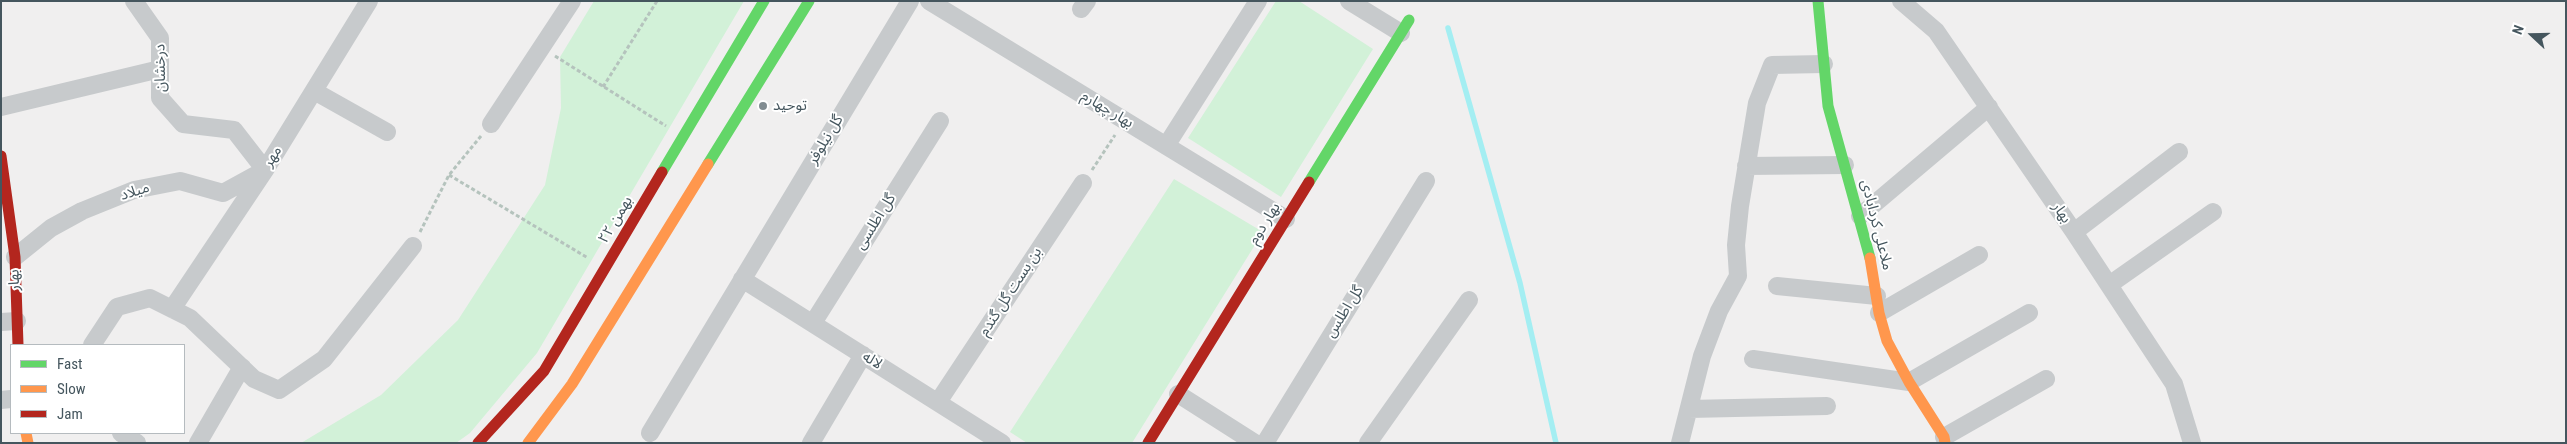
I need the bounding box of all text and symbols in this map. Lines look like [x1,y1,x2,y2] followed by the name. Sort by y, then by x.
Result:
[2507,10,2557,60] north arrow
[2509,23,2527,37] text: N
[152,44,170,92] street label: درخشان
[1078,87,1136,133] street label: بهار چهارم
[773,97,807,115] place label: توحید
[757,100,769,112] marker: توحید
[804,112,848,168] street label: گل نیلوفر
[260,143,286,171] street label: مهر
[1856,178,1896,272] street label: ملاعلی کردابادی
[118,179,152,205] street label: میلاد
[852,191,900,253] street label: گل اطلسی
[595,193,637,247] street label: ۲۲ بهمن
[2048,199,2074,227] street label: بهار
[1245,200,1285,248] street label: بهار دوم
[976,244,1046,340] street label: بن بست گل گندم
[6,269,24,291] street label: بهار
[1322,283,1368,341] street label: گل اطلس
[10,344,185,434] legend
[859,348,885,374] street label: لاله
[57,355,82,373] text: Fast
[57,380,86,398] text: Slow
[57,405,83,423] text: Jam

